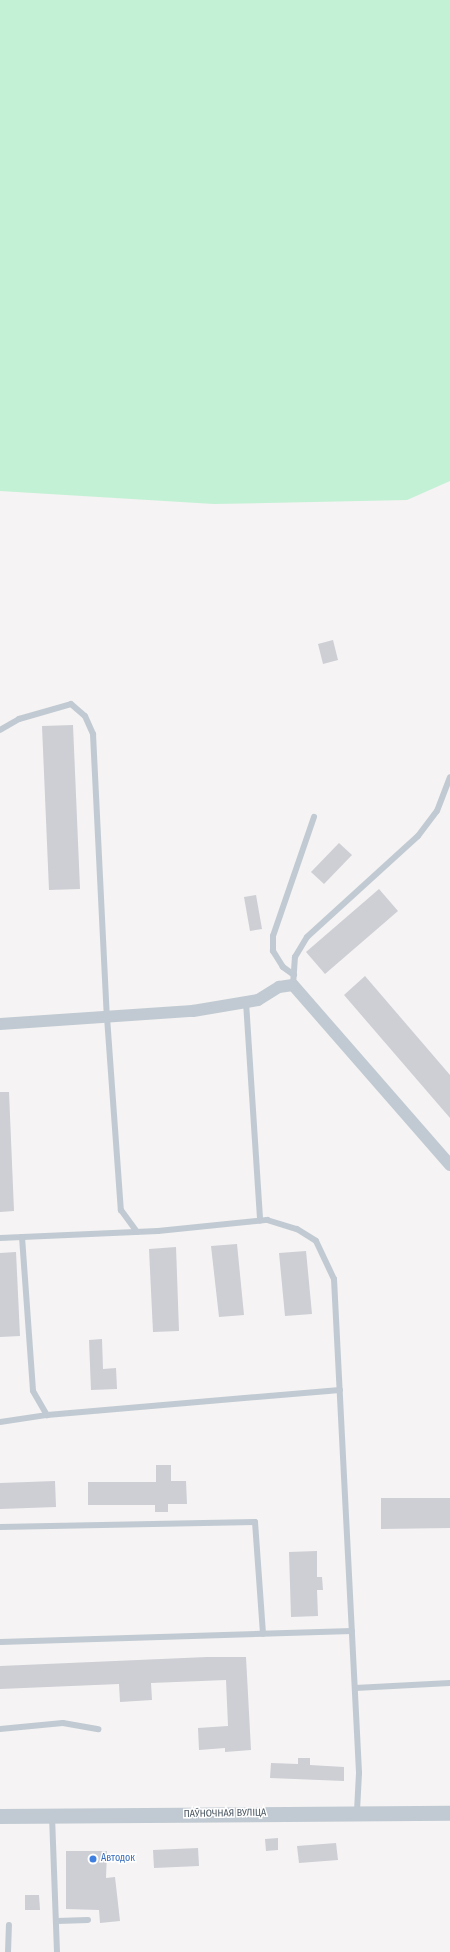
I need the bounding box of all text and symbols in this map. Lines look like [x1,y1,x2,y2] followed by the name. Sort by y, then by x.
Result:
[184,1807,266,1821] street label: ПАЎНОЧНАЯ ВУЛІЦА
[101,1853,135,1865] place label: Автодок
[88,1854,98,1864] marker: Автодок

